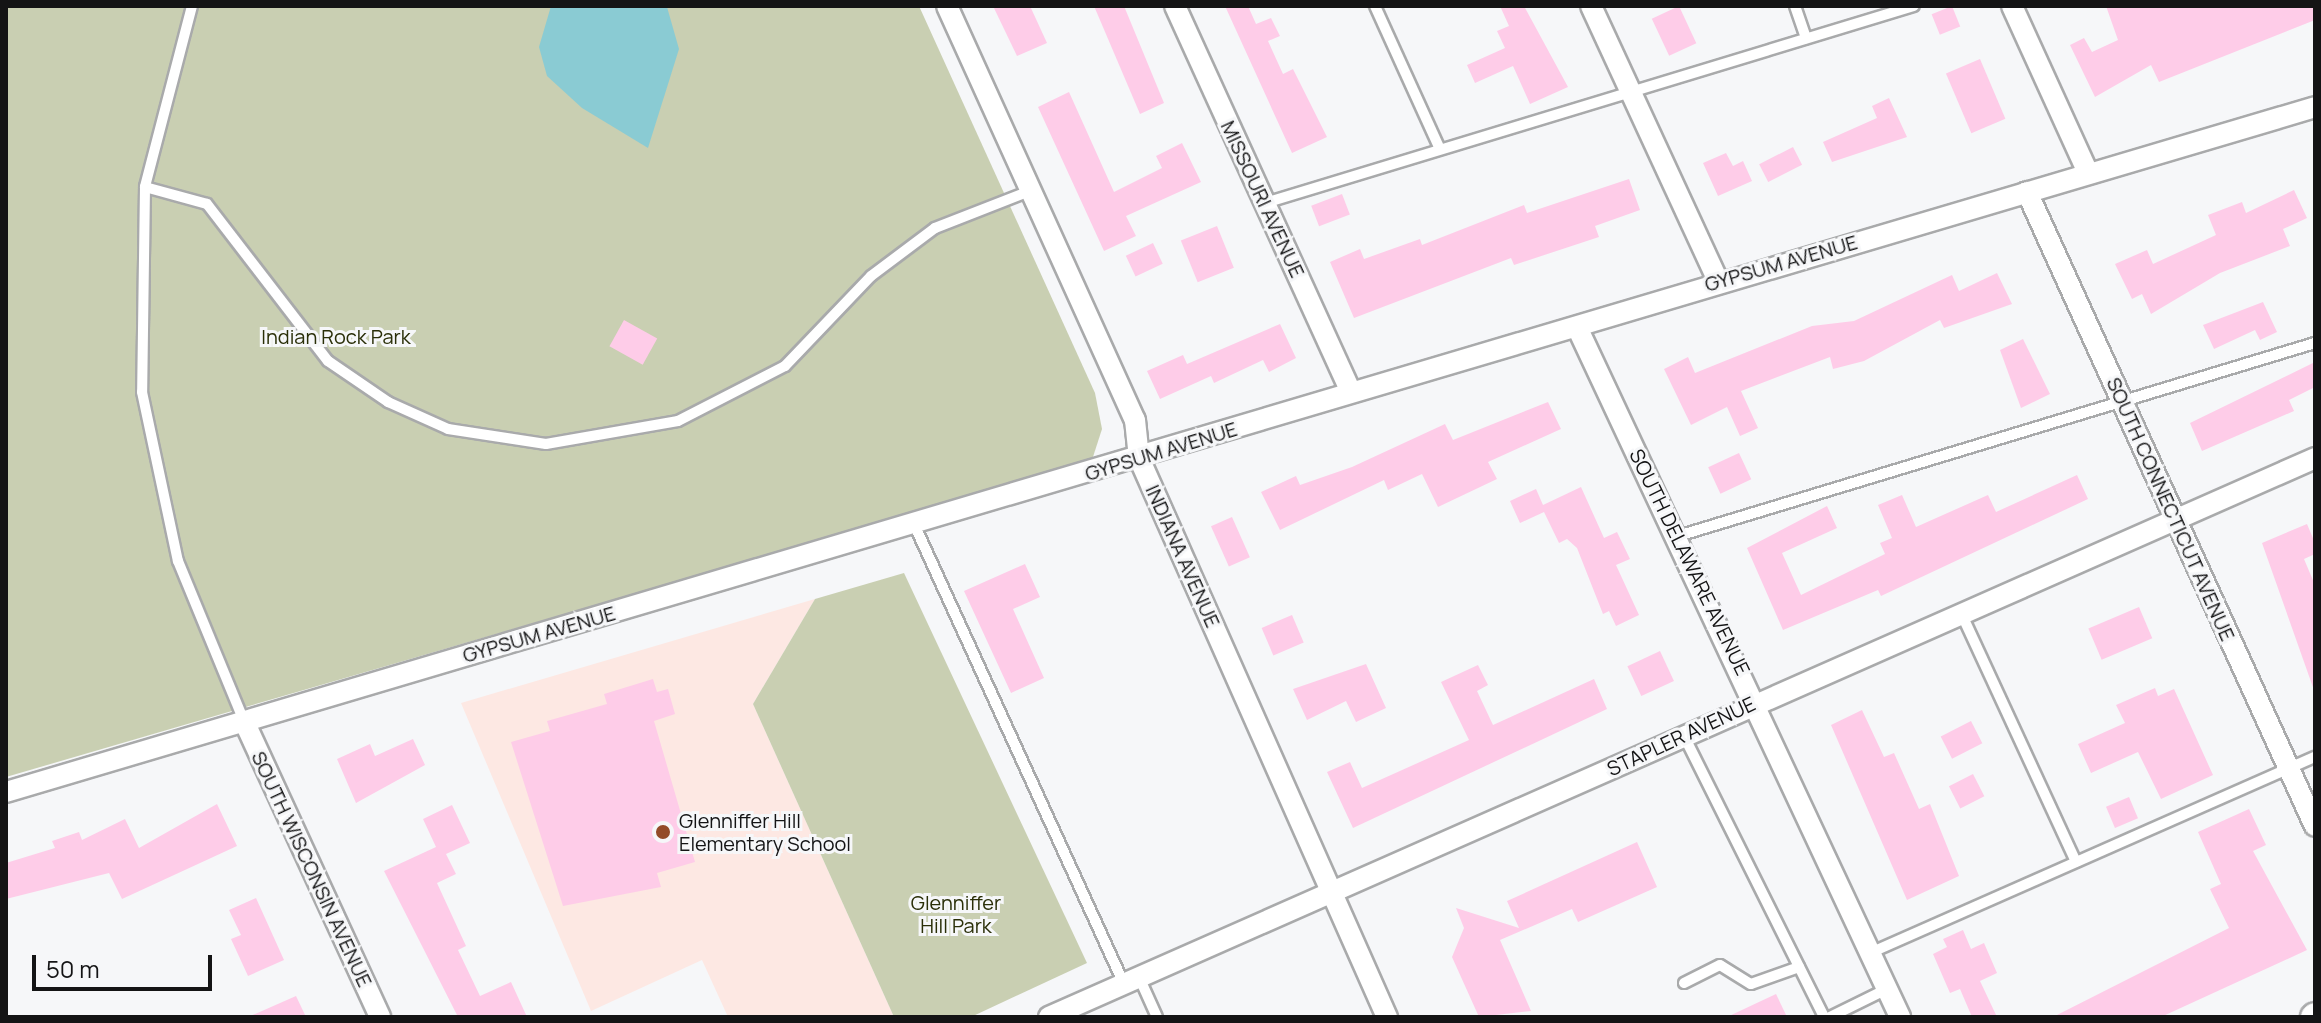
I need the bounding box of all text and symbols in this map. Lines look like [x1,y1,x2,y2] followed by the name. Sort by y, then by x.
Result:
[1216,117,1310,281] street label: MISSOURI AVENUE
[1702,230,1860,296] street label: GYPSUM AVENUE
[261,324,411,348] park label: Indian Rock Park
[2102,373,2240,645] street label: SOUTH CONNECTICUT AVENUE
[1082,416,1240,486] street label: GYPSUM AVENUE
[1625,445,1755,679] street label: SOUTH DELAWARE AVENUE
[1141,481,1225,631] street label: INDIANA AVENUE
[460,601,618,667] street label: GYPSUM AVENUE
[1603,691,1759,781] street label: STAPLER AVENUE
[247,747,377,991] street label: SOUTH WISCONSIN AVENUE
[679,808,851,855] place label: Glenniffer Hill Elementary School
[654,823,672,841] marker: Glenniffer Hill Elementary School
[911,890,1001,937] park label: Glenniffer Hill Park
[36,939,216,989] scale bar
[46,952,100,985] text: 50 m

